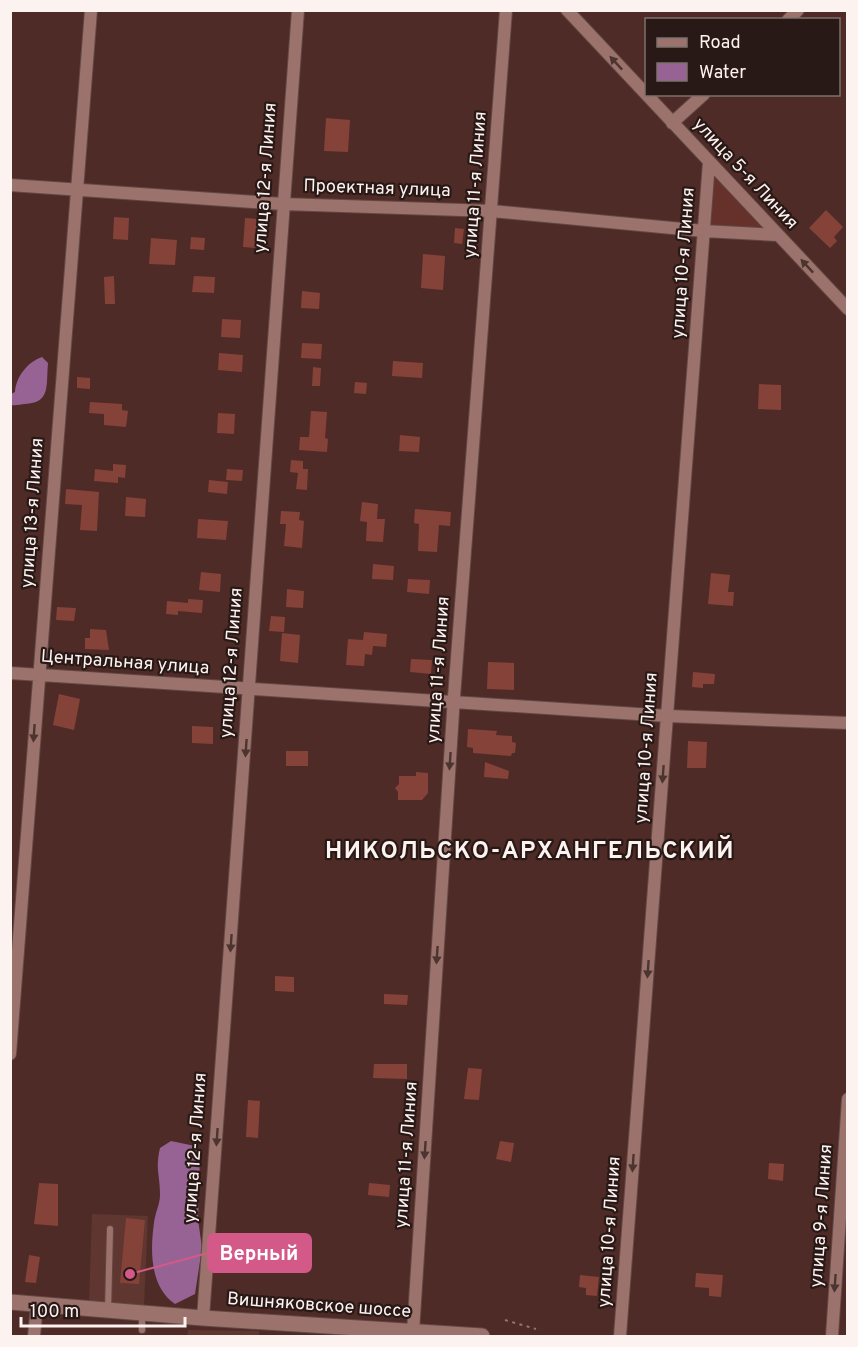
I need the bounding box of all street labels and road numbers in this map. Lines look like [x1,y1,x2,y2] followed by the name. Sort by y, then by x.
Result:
[249,102,283,254] street label: улица 12-я Линия
[459,111,493,259] street label: улица 11-я Линия
[687,113,803,235] street label: улица 5-я Линия
[303,175,451,203] street label: Проектная улица
[667,187,701,339] street label: улица 10-я Линия
[16,437,50,589] street label: улица 13-я Линия
[215,587,249,739] street label: улица 12-я Линия
[422,596,456,744] street label: улица 11-я Линия
[40,646,210,680] street label: Центральная улица
[630,672,664,824] street label: улица 10-я Линия
[179,1072,213,1224] street label: улица 12-я Линия
[390,1081,424,1229] street label: улица 11-я Линия
[806,1143,838,1289] street label: улица 9-я Линия
[593,1156,627,1308] street label: улица 10-я Линия
[226,1288,412,1324] street label: Вишняковское шоссе

